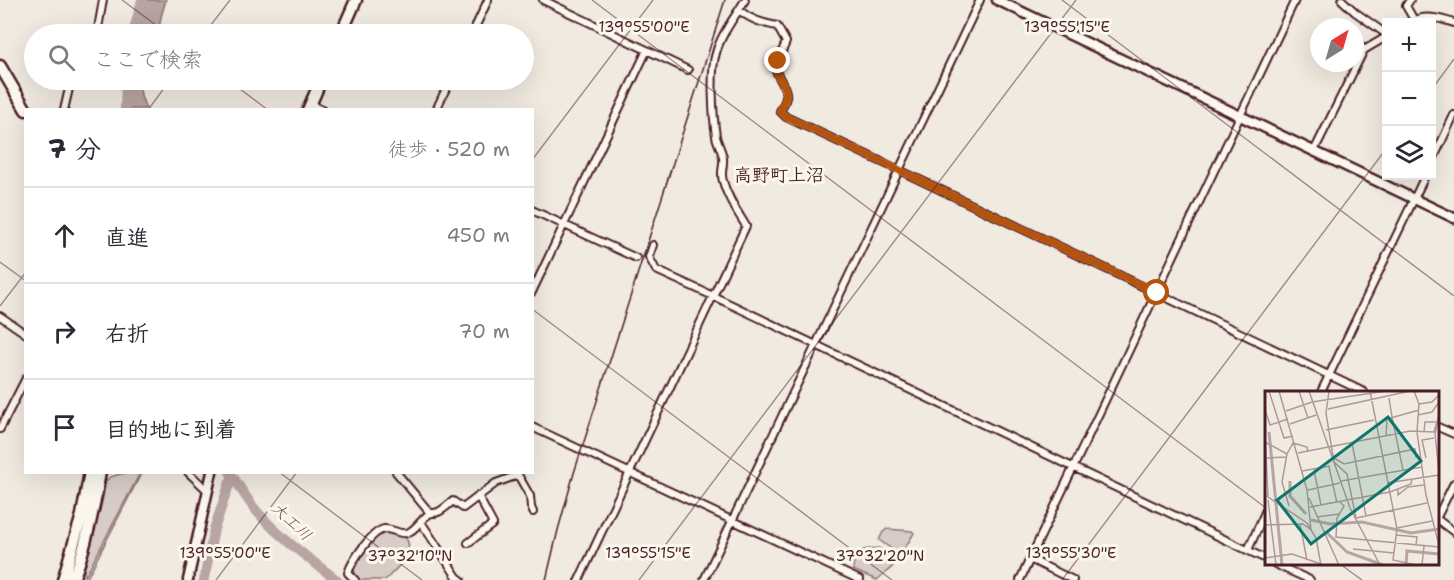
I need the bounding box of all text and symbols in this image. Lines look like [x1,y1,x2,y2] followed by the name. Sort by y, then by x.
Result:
[598,17,690,37] text: 139°55'00"E
[1024,17,1110,37] text: 139°55'15"E
[1310,18,1364,72] north arrow
[1382,18,1436,180] map controls
[1382,18,1436,72] button: +
[24,24,534,90] search box
[45,41,78,74] icon: search
[93,45,203,74] text: ここで検索
[764,47,790,73] route end
[1382,72,1436,126] button: −
[1382,126,1436,180] button: layers
[48,131,101,166] text: 7 分
[388,136,510,162] text: 徒歩 · 520 m
[734,163,824,187] district label: 高野町上沼
[48,219,81,252] icon: ahead
[446,222,510,248] text: 450 m
[105,223,149,252] text: 直進
[1143,279,1169,305] route start
[48,315,81,348] icon: right
[458,318,510,344] text: 70 m
[105,319,149,348] text: 右折
[1265,391,1439,565] inset map
[48,411,81,444] icon: arrive
[105,415,237,444] text: 目的地に到着
[267,497,316,545] water label: 大工川
[179,543,271,563] text: 139°55'00"E
[605,543,691,563] text: 139°55'15"E
[1026,543,1116,563] text: 139°55'30"E
[367,546,453,566] text: 37°32'10"N
[836,546,924,566] text: 37°32'20"N

